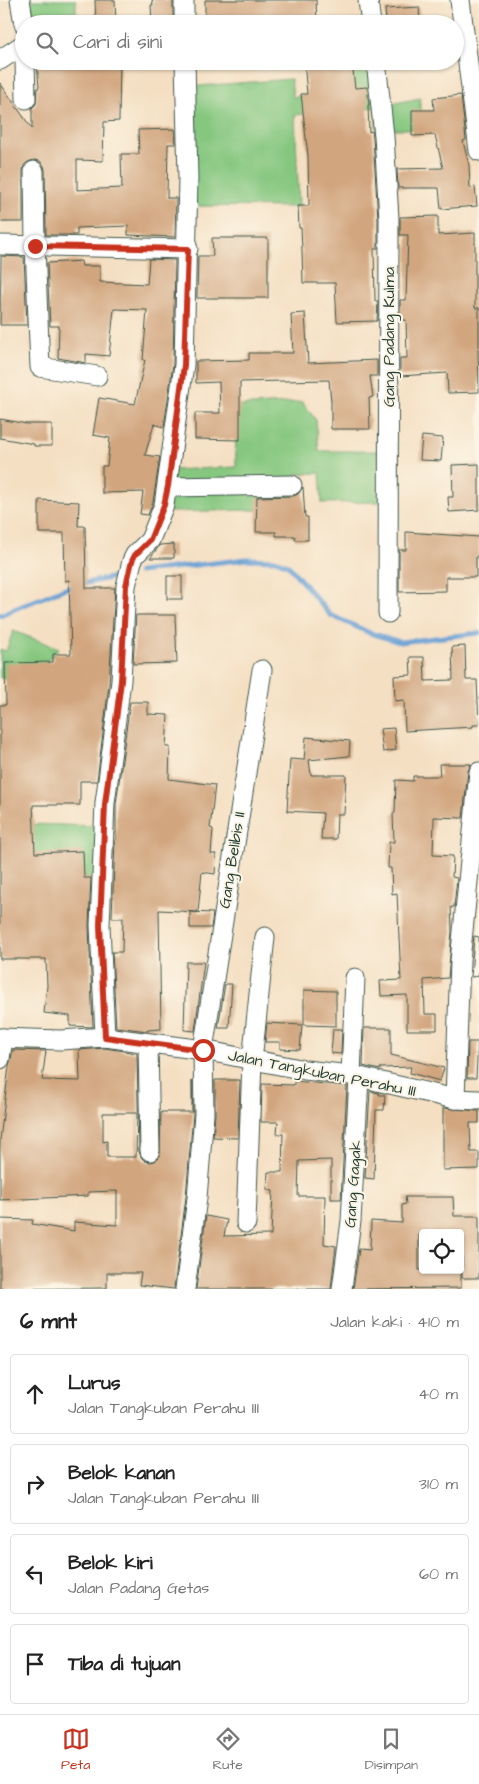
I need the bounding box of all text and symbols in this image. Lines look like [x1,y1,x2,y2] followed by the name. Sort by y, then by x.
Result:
[15,15,464,70] search box
[33,29,61,57] icon: search
[73,29,162,56] text: Cari di sini
[24,235,47,258] route end
[378,267,401,407] street label: Gang Padang Kulma
[214,810,251,910] street label: Gang Belibis II
[192,1039,215,1062] route start
[226,1044,418,1103] street label: Jalan Tangkuban Perahu III
[339,1140,368,1228] street label: Gang Gagak
[419,1229,464,1274] map controls
[419,1229,464,1274] button: locate
[20,1307,77,1336] text: 6 mnt
[330,1311,459,1333] text: Jalan kaki · 410 m
[68,1370,120,1397] text: Lurus
[21,1380,49,1408] icon: ahead
[418,1383,458,1405] text: 40 m
[68,1397,259,1419] text: Jalan Tangkuban Perahu III
[68,1460,175,1487] text: Belok kanan
[21,1470,49,1498] icon: right
[419,1473,458,1495] text: 310 m
[68,1487,259,1509] text: Jalan Tangkuban Perahu III
[68,1550,153,1577] text: Belok kiri
[21,1560,49,1588] icon: left
[419,1563,458,1585] text: 60 m
[68,1577,209,1599] text: Jalan Padang Getas
[21,1650,49,1678] icon: arrive
[68,1651,180,1678] text: Tiba di tujuan
[61,1725,90,1775] tab: Peta
[212,1725,243,1775] tab: Rute
[365,1725,418,1775] tab: Disimpan

